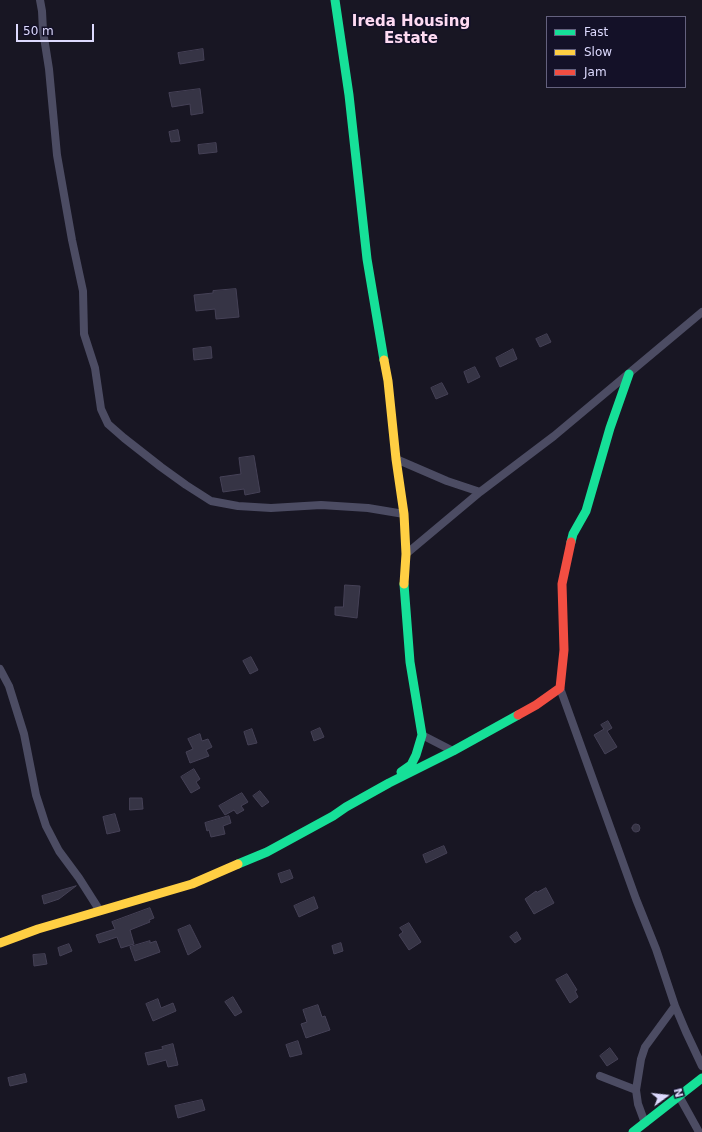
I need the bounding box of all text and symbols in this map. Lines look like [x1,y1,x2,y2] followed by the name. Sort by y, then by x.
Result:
[352,13,470,48] district label: Ireda Housing Estate
[18,16,96,42] scale bar
[546,16,686,88] legend
[23,24,54,38] text: 50 m
[584,25,608,39] text: Fast
[584,45,612,59] text: Slow
[584,65,607,79] text: Jam
[646,1076,686,1116] north arrow
[671,1087,686,1099] text: N

